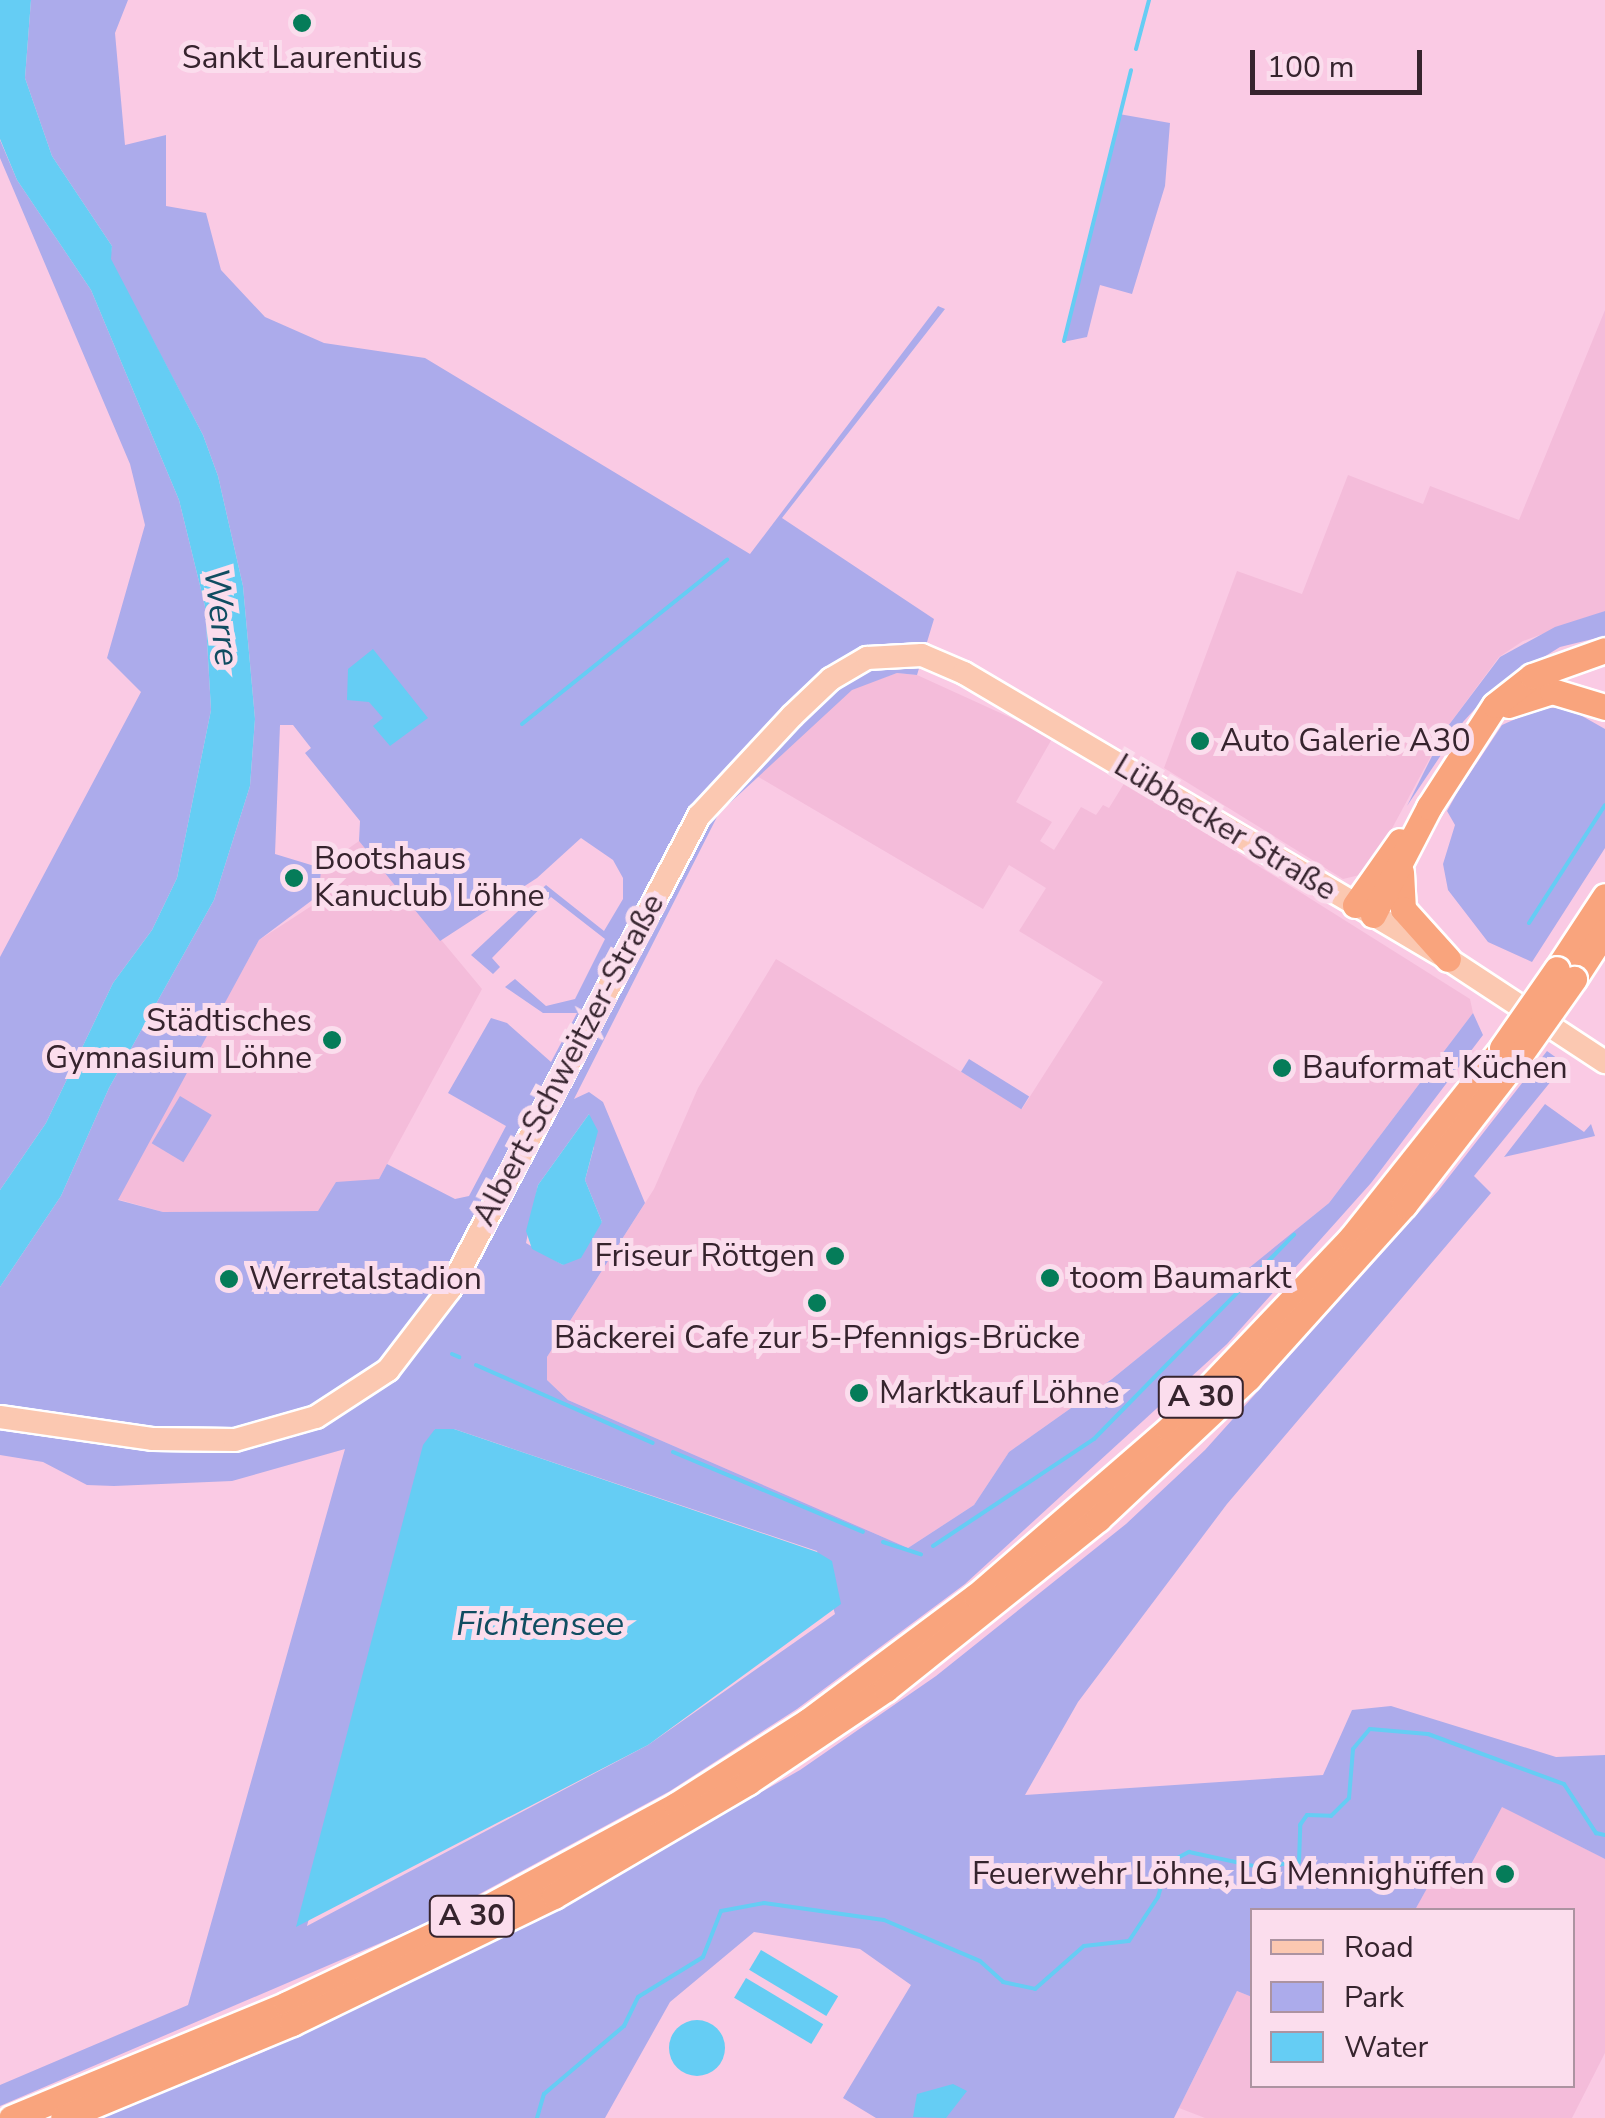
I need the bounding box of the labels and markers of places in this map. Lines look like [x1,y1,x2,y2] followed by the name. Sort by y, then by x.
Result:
[291,12,313,34] marker: Sankt Laurentius
[182,39,422,77] place label: Sankt Laurentius
[1220,722,1471,760] place label: Auto Galerie A30
[1189,730,1211,752] marker: Auto Galerie A30
[314,841,545,916] place label: Bootshaus Kanuclub Löhne
[283,867,305,889] marker: Bootshaus Kanuclub Löhne
[45,1003,312,1078] place label: Städtisches Gymnasium Löhne
[321,1029,343,1051] marker: Städtisches Gymnasium Löhne
[1302,1049,1568,1087] place label: Bauformat Küchen
[1271,1057,1293,1079] marker: Bauformat Küchen
[594,1237,815,1275] place label: Friseur Röttgen
[824,1245,846,1267] marker: Friseur Röttgen
[1070,1259,1291,1297] place label: toom Baumarkt
[249,1260,482,1298] place label: Werretalstadion
[1039,1267,1061,1289] marker: toom Baumarkt
[218,1268,240,1290] marker: Werretalstadion
[806,1292,828,1314] marker: Bäckerei Cafe zur 5-Pfennigs-Brücke
[554,1319,1080,1357] place label: Bäckerei Cafe zur 5-Pfennigs-Brücke
[879,1374,1120,1412] place label: Marktkauf Löhne
[848,1382,870,1404] marker: Marktkauf Löhne
[972,1855,1485,1893] place label: Feuerwehr Löhne, LG Mennighüffen
[1494,1863,1516,1885] marker: Feuerwehr Löhne, LG Mennighüffen

